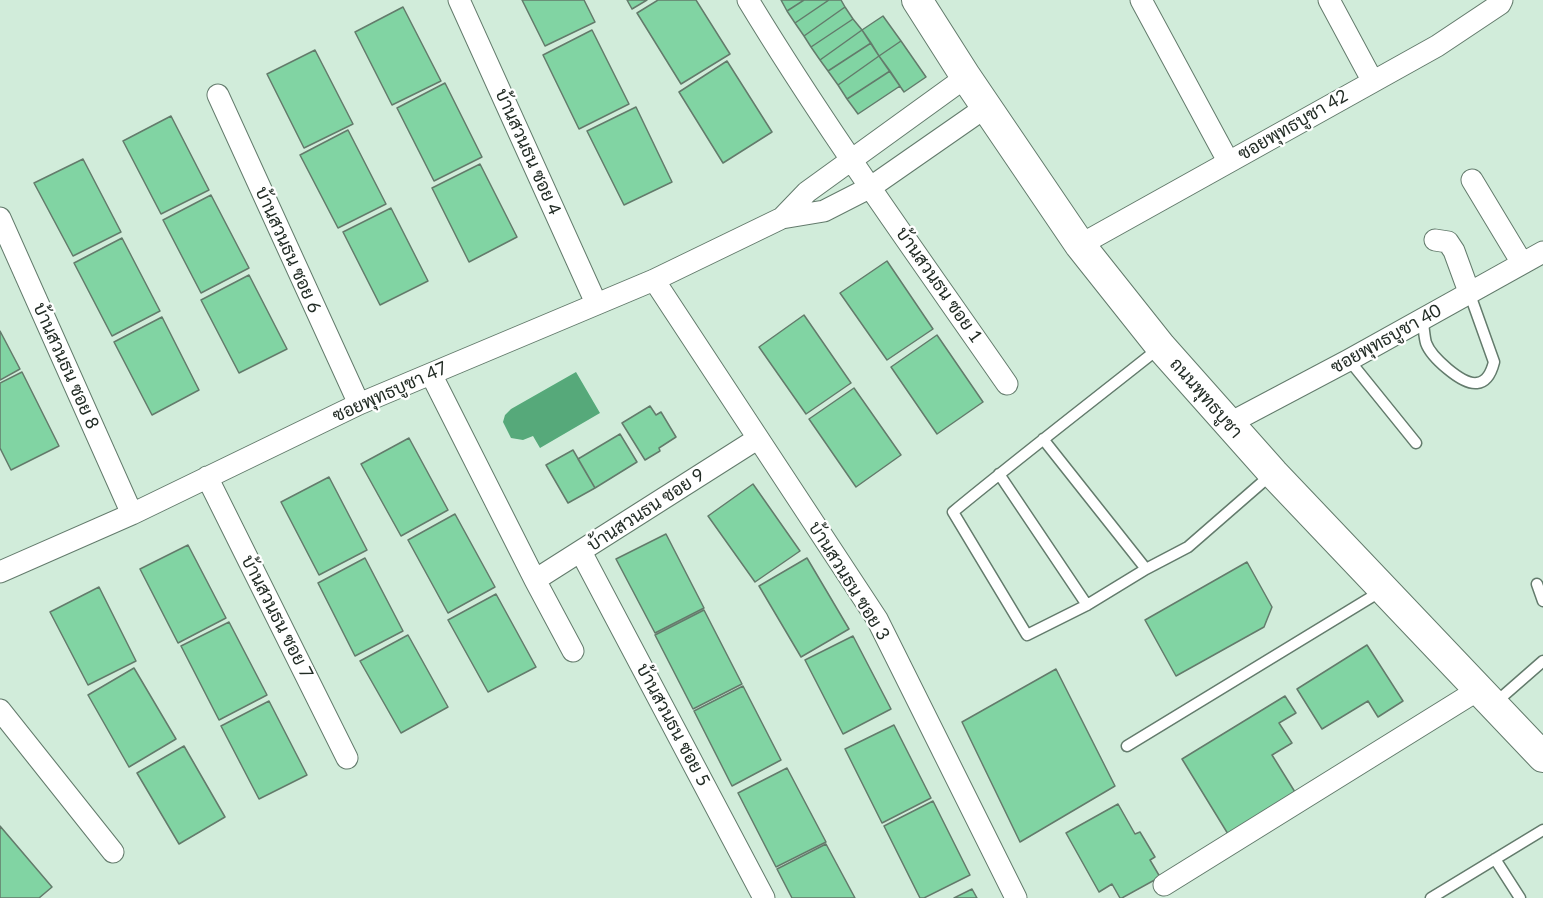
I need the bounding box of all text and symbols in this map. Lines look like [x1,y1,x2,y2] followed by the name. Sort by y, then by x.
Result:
[1234,85,1352,165] street label: ซอยพุทธบูชา 42
[491,86,565,218] street label: บ้านสวนธน ซอย 4
[251,184,325,316] street label: บ้านสวนธน ซอย 6
[891,223,987,347] street label: บ้านสวนธน ซอย 1
[29,300,103,432] street label: บ้านสวนธน ซอย 8
[1327,300,1445,378] street label: ซอยพุทธบูชา 40
[1165,353,1247,443] street label: ถนนพุทธบูชา
[329,357,451,427] street label: ซอยพุทธบูชา 47
[583,464,709,556] street label: บ้านสวนธน ซอย 9
[804,518,894,644] street label: บ้านสวนธน ซอย 3
[237,552,317,682] street label: บ้านสวนธน ซอย 7
[632,660,714,790] street label: บ้านสวนธน ซอย 5

